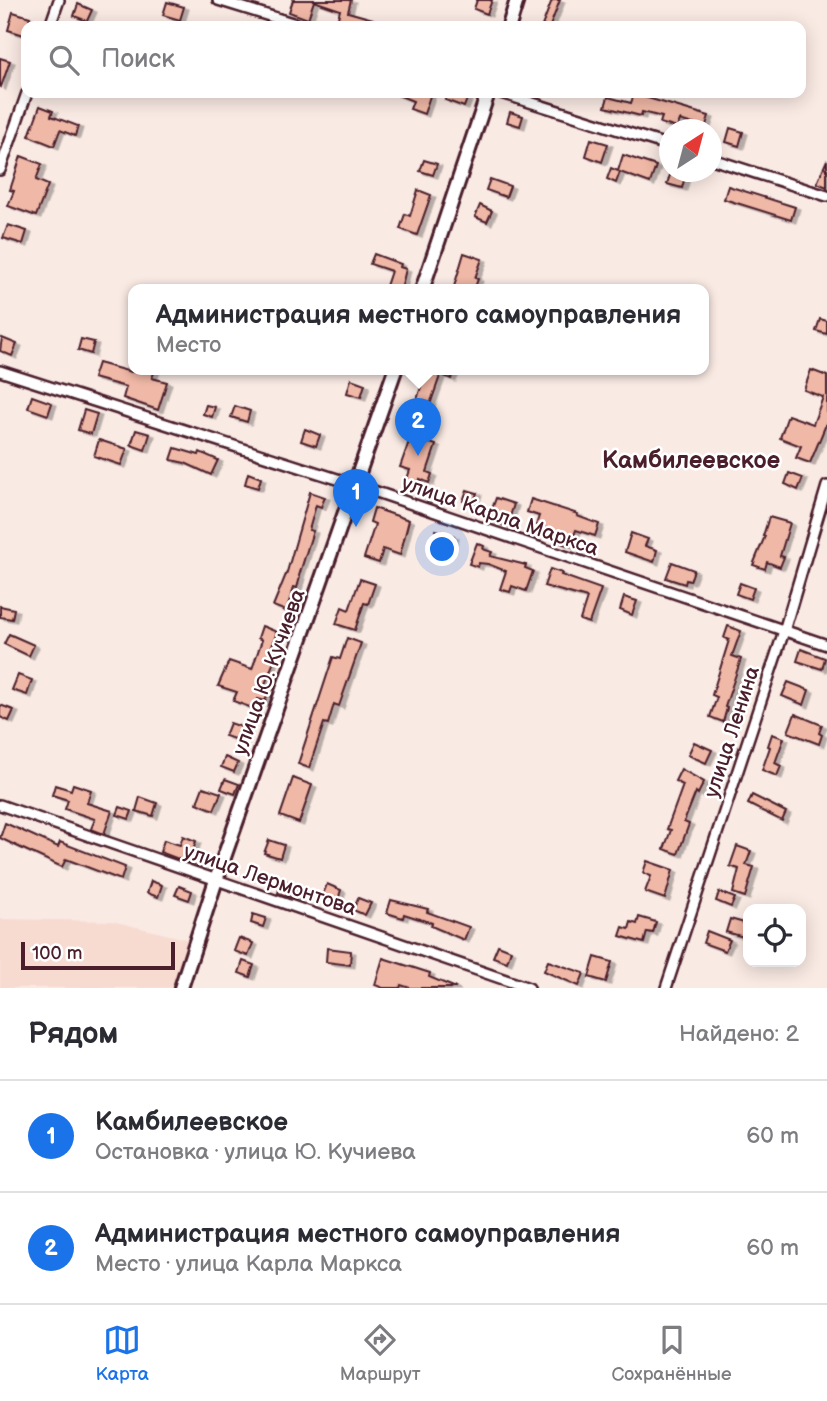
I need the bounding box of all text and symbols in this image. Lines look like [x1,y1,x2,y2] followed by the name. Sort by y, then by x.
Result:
[21,21,806,98] search box
[45,41,83,79] icon: search
[101,44,175,75] text: Поиск
[659,119,722,182] north arrow
[128,284,709,375] popup
[156,300,681,331] text: Администрация местного самоуправления
[156,331,221,359] text: Место
[395,398,441,456] pin: 2
[602,446,780,475] district label: Камбилеевское
[333,469,379,527] pin: 1
[398,471,602,562] street label: улица Карла Маркса
[425,532,459,566] your location
[227,585,311,759] street label: улица Ю. Кучиева
[699,663,765,801] street label: улица Ленина
[180,839,360,921] street label: улица Лермонтова
[743,904,806,967] map controls
[743,904,806,967] button: locate
[21,939,175,971] scale bar
[32,942,83,965] text: 100 m
[28,1016,118,1052] text: Рядом
[679,1020,799,1048] text: Найдено: 2
[95,1107,288,1138] text: Камбилеевское
[46,1122,56,1150] text: 1
[746,1122,799,1150] text: 60 m
[95,1138,416,1166] text: Остановка · улица Ю. Кучиева
[95,1219,620,1250] text: Администрация местного самоуправления
[44,1234,58,1262] text: 2
[746,1234,799,1262] text: 60 m
[95,1250,402,1278] text: Место · улица Карла Маркса
[95,1321,149,1386] tab: Карта
[340,1321,421,1386] tab: Маршрут
[612,1321,732,1386] tab: Сохранённые

